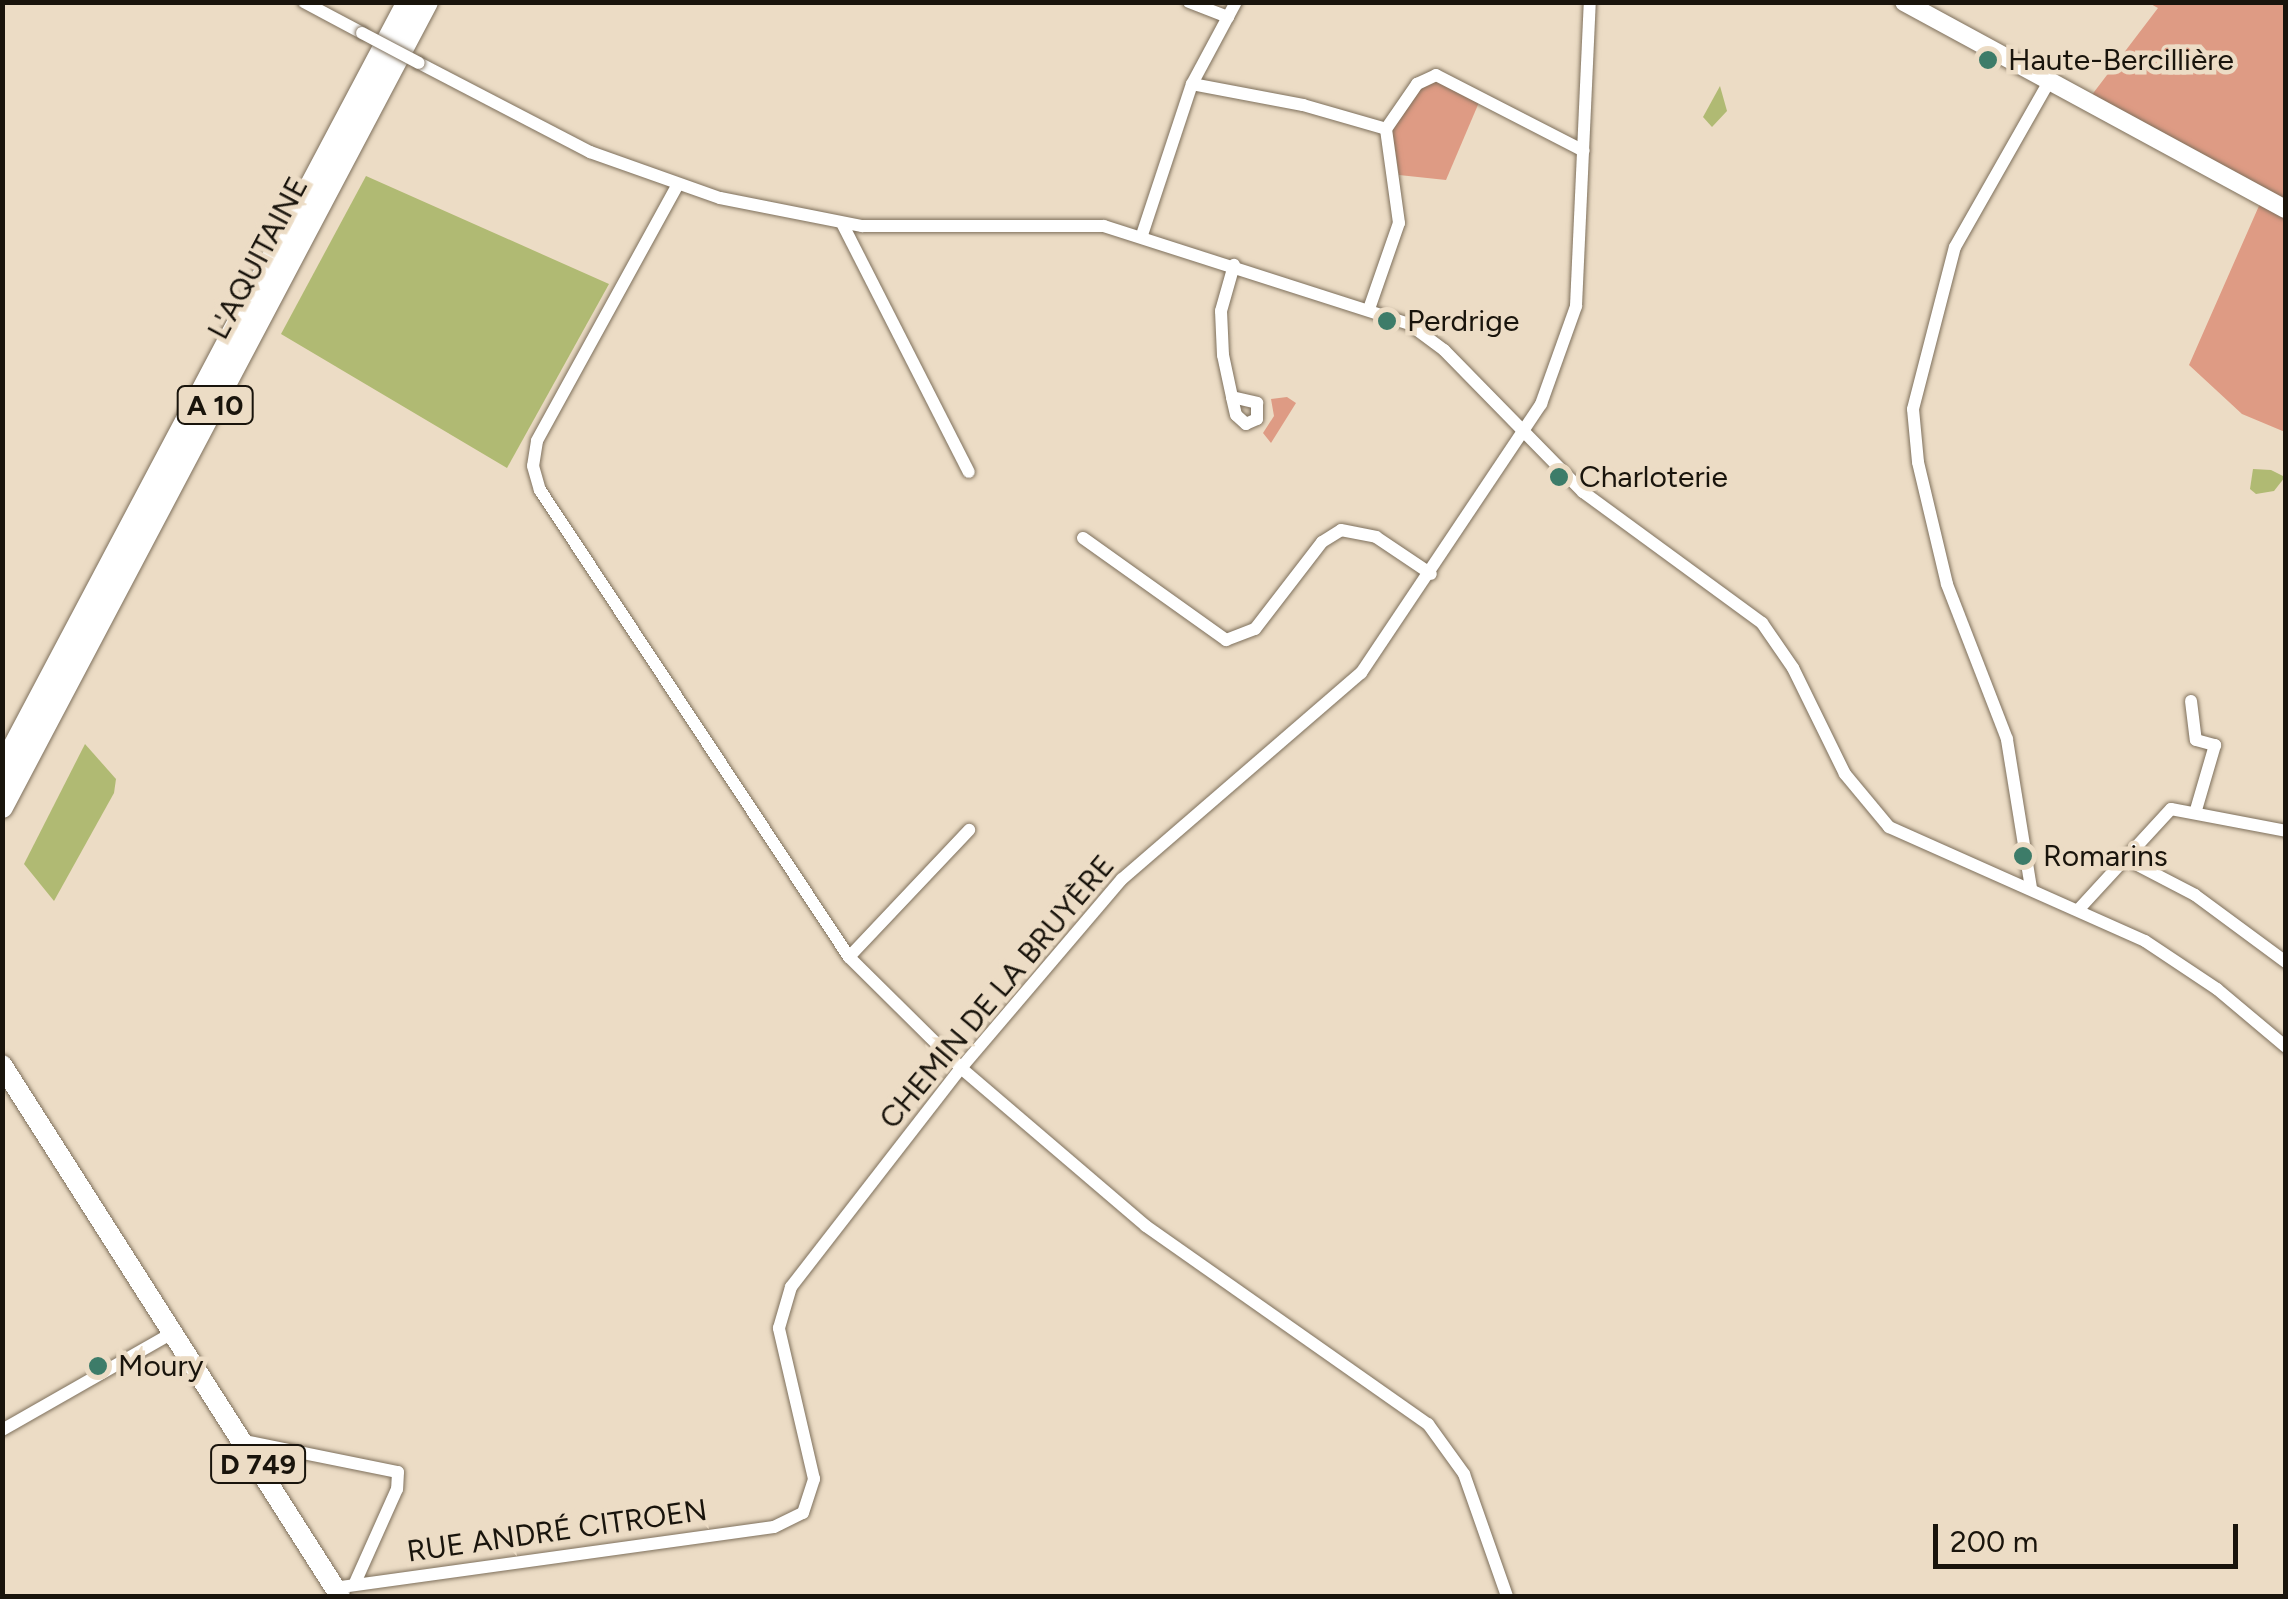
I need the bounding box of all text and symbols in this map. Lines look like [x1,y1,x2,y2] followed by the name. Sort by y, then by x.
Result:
[2008,42,2234,78] place label: Haute-Bercillière
[1977,49,1999,71] marker: Haute-Bercillière
[200,171,316,345] street label: L'AQUITAINE
[1407,303,1519,339] place label: Perdrige
[1376,310,1398,332] marker: Perdrige
[175,382,255,428] road number: A 10
[1579,459,1728,495] place label: Charloterie
[1548,466,1570,488] marker: Charloterie
[2043,838,2168,874] place label: Romarins
[2012,845,2034,867] marker: Romarins
[872,848,1122,1136] street label: CHEMIN DE LA BRUYÈRE
[118,1348,203,1384] place label: Moury
[87,1355,109,1377] marker: Moury
[208,1441,308,1487] road number: D 749
[405,1492,709,1570] street label: RUE ANDRÉ CITROEN
[1938,1504,2243,1566] scale bar
[1950,1523,2038,1560] text: 200 m

